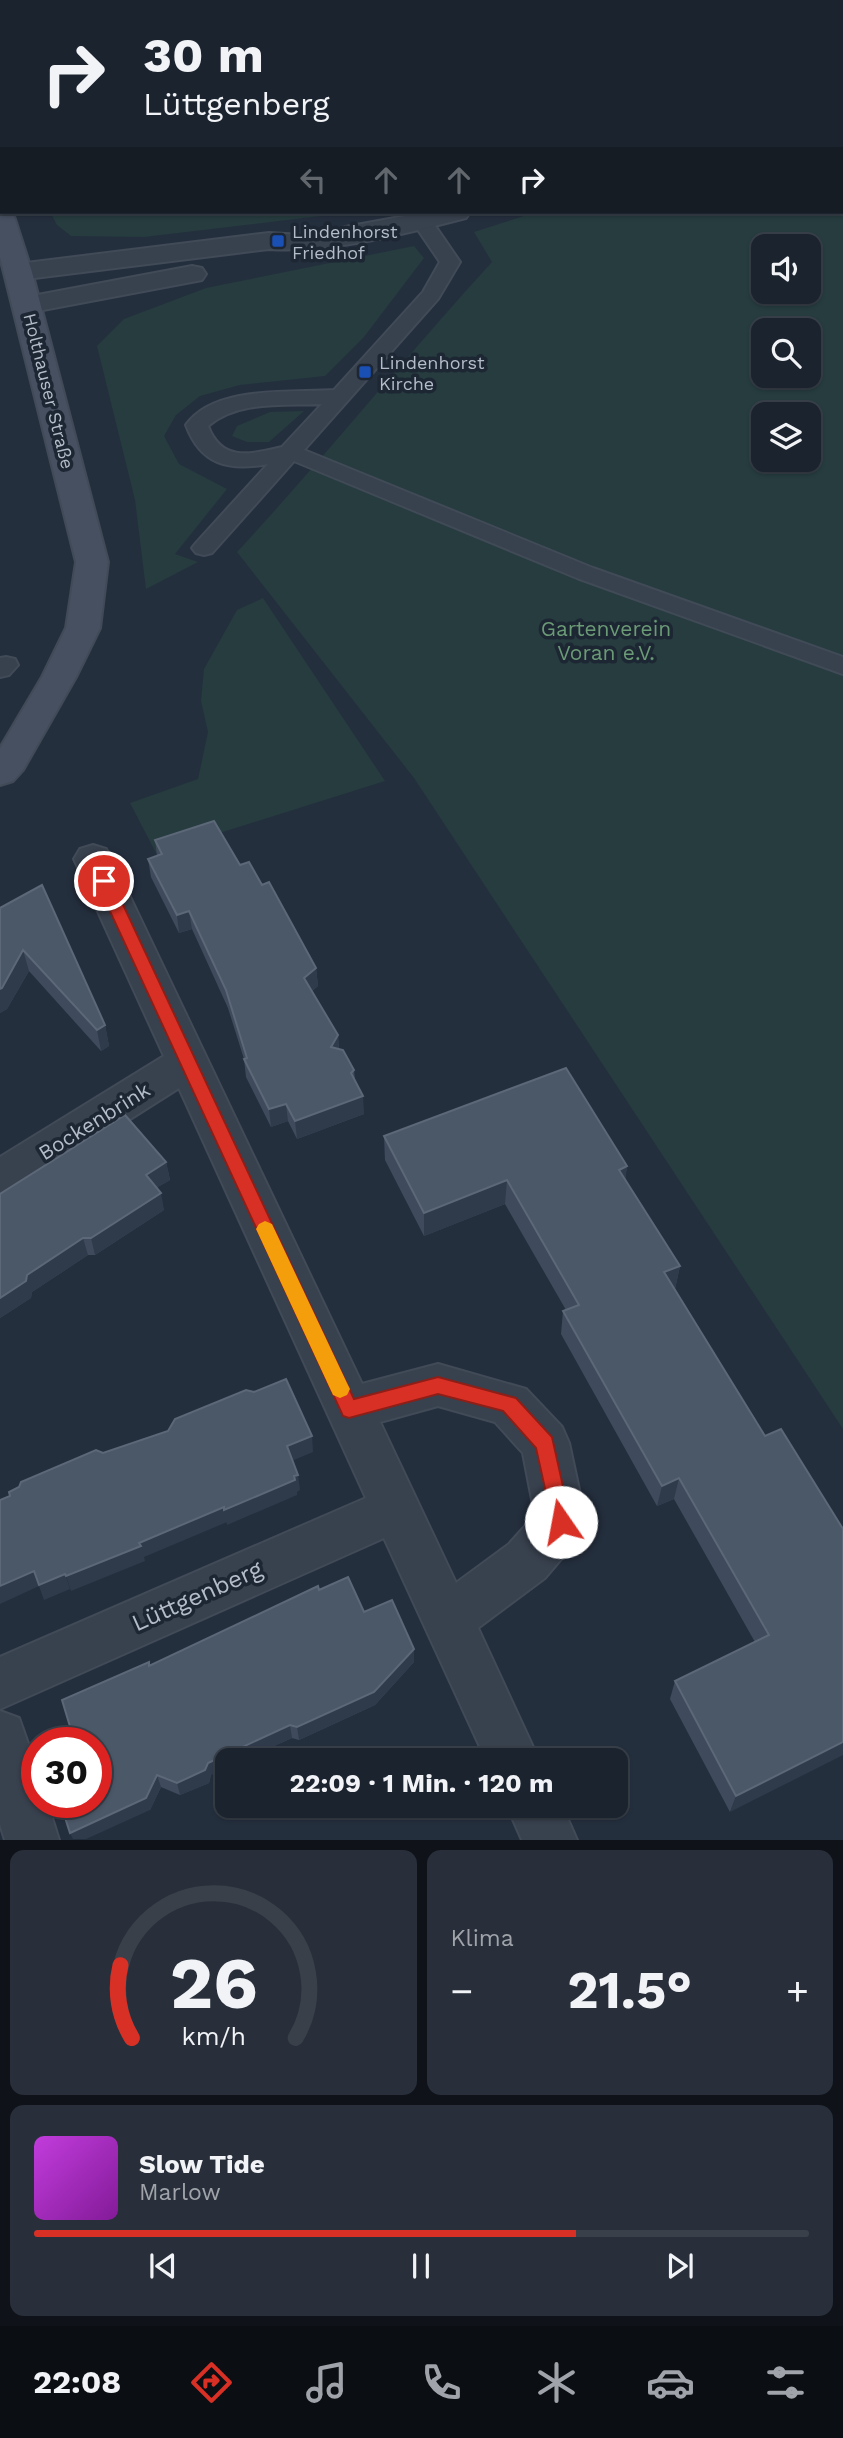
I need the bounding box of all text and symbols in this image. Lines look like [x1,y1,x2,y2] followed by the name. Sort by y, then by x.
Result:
[143,26,264,84] text: 30 m
[28,28,119,119] icon: right
[143,85,329,123] text: Lüttgenberg
[294,161,332,199] icon: left
[367,161,405,199] icon: ahead
[440,161,478,199] icon: ahead
[513,161,551,199] icon: right
[292,221,398,263] place label: Lindenhorst Friedhof
[270,233,286,249] marker: Lindenhorst Friedhof
[751,234,821,472] map controls
[751,234,821,304] button: sound
[19,311,79,471] street label: Holthauser Straße
[751,318,821,388] button: search
[379,352,485,394] place label: Lindenhorst Kirche
[357,364,373,380] marker: Lindenhorst Kirche
[751,402,821,472] button: layers
[541,616,671,665] park label: Gartenverein Voran e.V.
[74,851,134,911] pin
[85,862,123,900] icon: arrive
[34,1077,155,1165] street label: Bockenbrink
[524,1485,598,1559] position arrow
[127,1555,267,1637] street label: Lüttgenberg
[21,1727,112,1818] speed limit sign: 30
[289,1768,554,1798] text: 22:09 · 1 Min. · 120 m
[451,1925,514,1952] text: Klima
[169,1941,257,2027] text: 26
[567,1960,692,2021] text: 21.5°
[451,1969,473,2013] text: −
[786,1969,809,2013] text: +
[181,2022,245,2051] text: km/h
[139,2149,265,2179] text: Slow Tide
[139,2179,221,2206] text: Marlow
[144,2247,182,2285] icon: previous
[402,2247,440,2285] icon: pause
[661,2247,699,2285] icon: next
[187,2358,236,2407] icon: directions
[302,2358,351,2407] icon: music
[417,2358,466,2407] icon: phone
[532,2358,581,2407] icon: climate
[646,2358,695,2407] icon: car
[761,2358,810,2407] icon: filters
[33,2363,121,2401] text: 22:08

